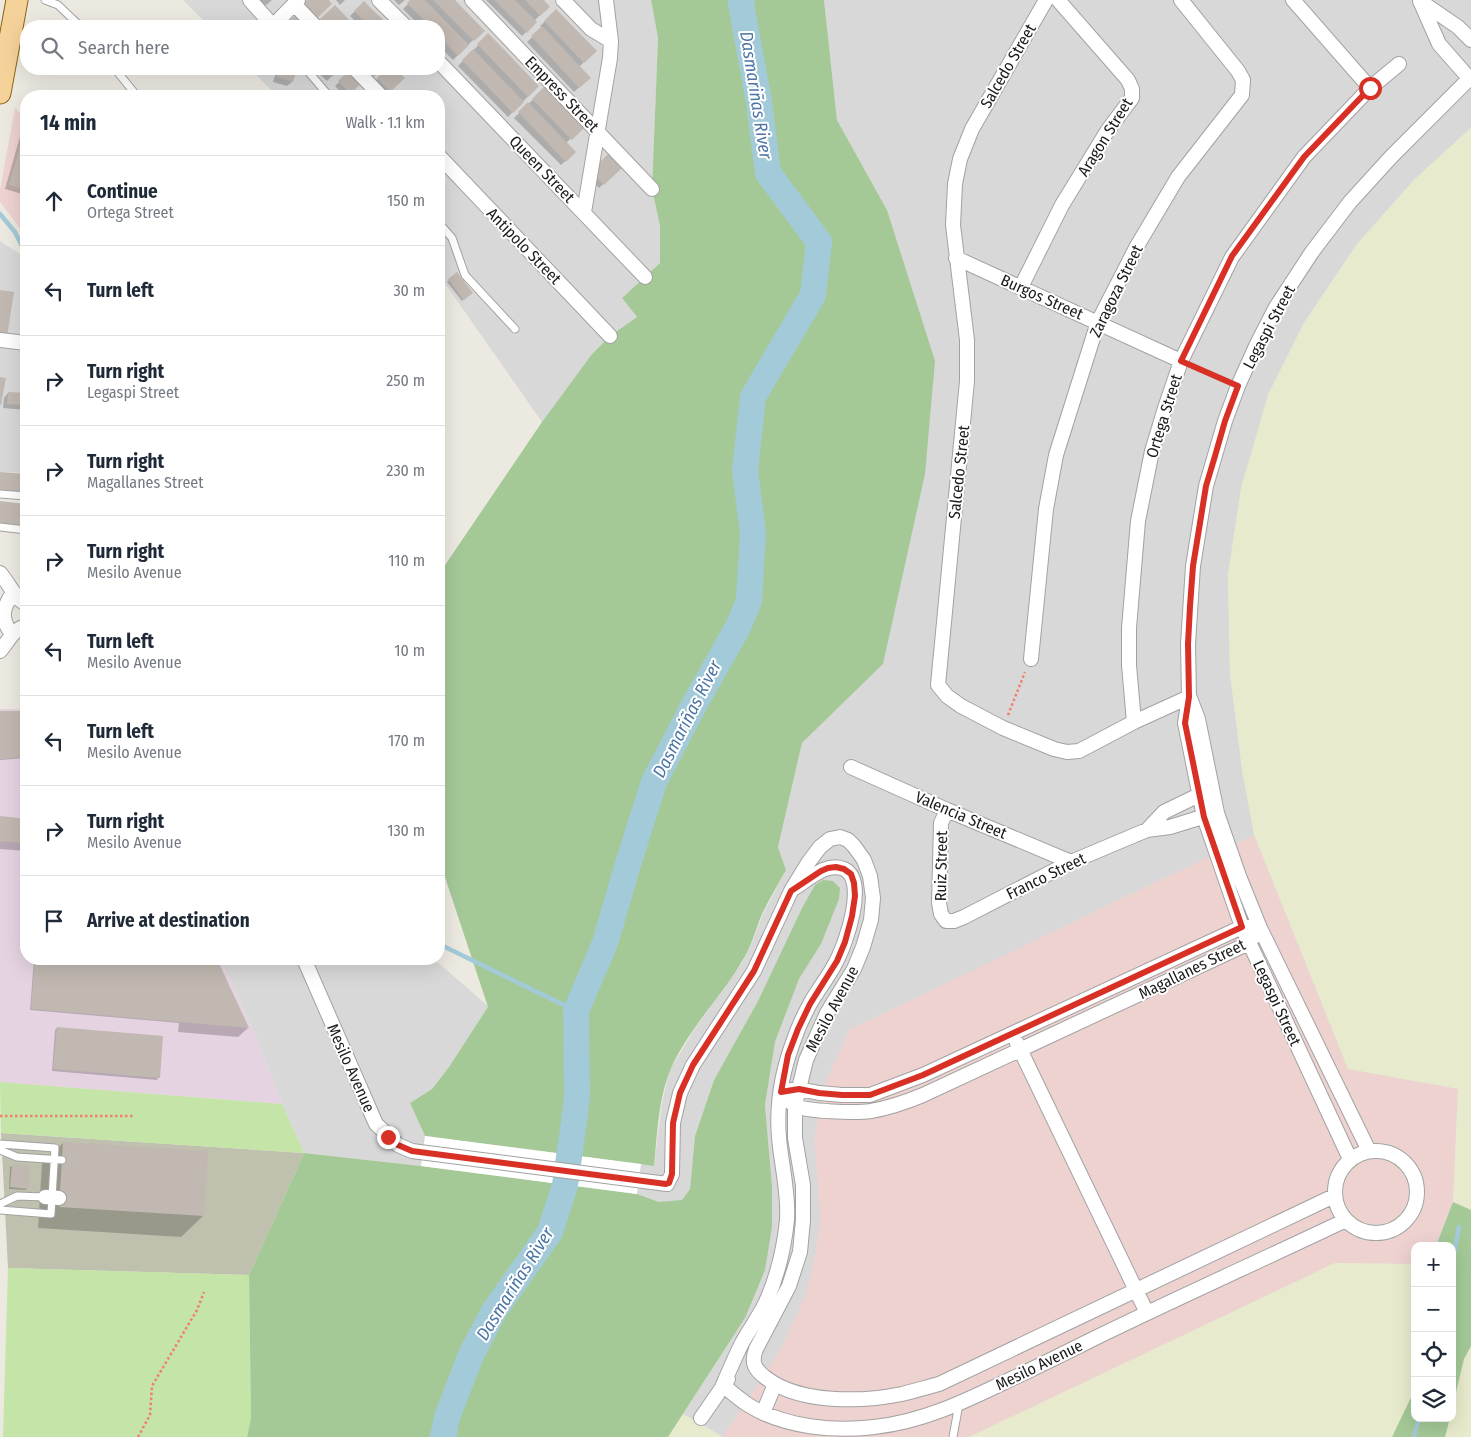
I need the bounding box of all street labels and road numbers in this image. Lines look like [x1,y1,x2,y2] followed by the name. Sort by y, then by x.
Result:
[976,20,1040,112] street label: Salcedo Street
[521,52,603,136] street label: Empress Street
[1074,94,1137,180] street label: Aragon Street
[505,132,579,207] street label: Queen Street
[483,204,566,289] street label: Antipolo Street
[1085,241,1147,340] street label: Zaragoza Street
[998,270,1087,324] street label: Burgos Street
[1239,281,1299,372] street label: Legaspi Street
[1142,371,1186,460] street label: Ortega Street
[945,423,973,520] street label: Salcedo Street
[912,787,1010,843] street label: Valencia Street
[931,830,951,901] street label: Ruiz Street
[1003,848,1089,903] street label: Franco Street
[1136,935,1249,1003] street label: Magallanes Street
[1249,957,1305,1049] street label: Legaspi Street
[801,963,863,1055] street label: Mesilo Avenue
[323,1021,379,1115] street label: Mesilo Avenue
[992,1336,1086,1394] street label: Mesilo Avenue

